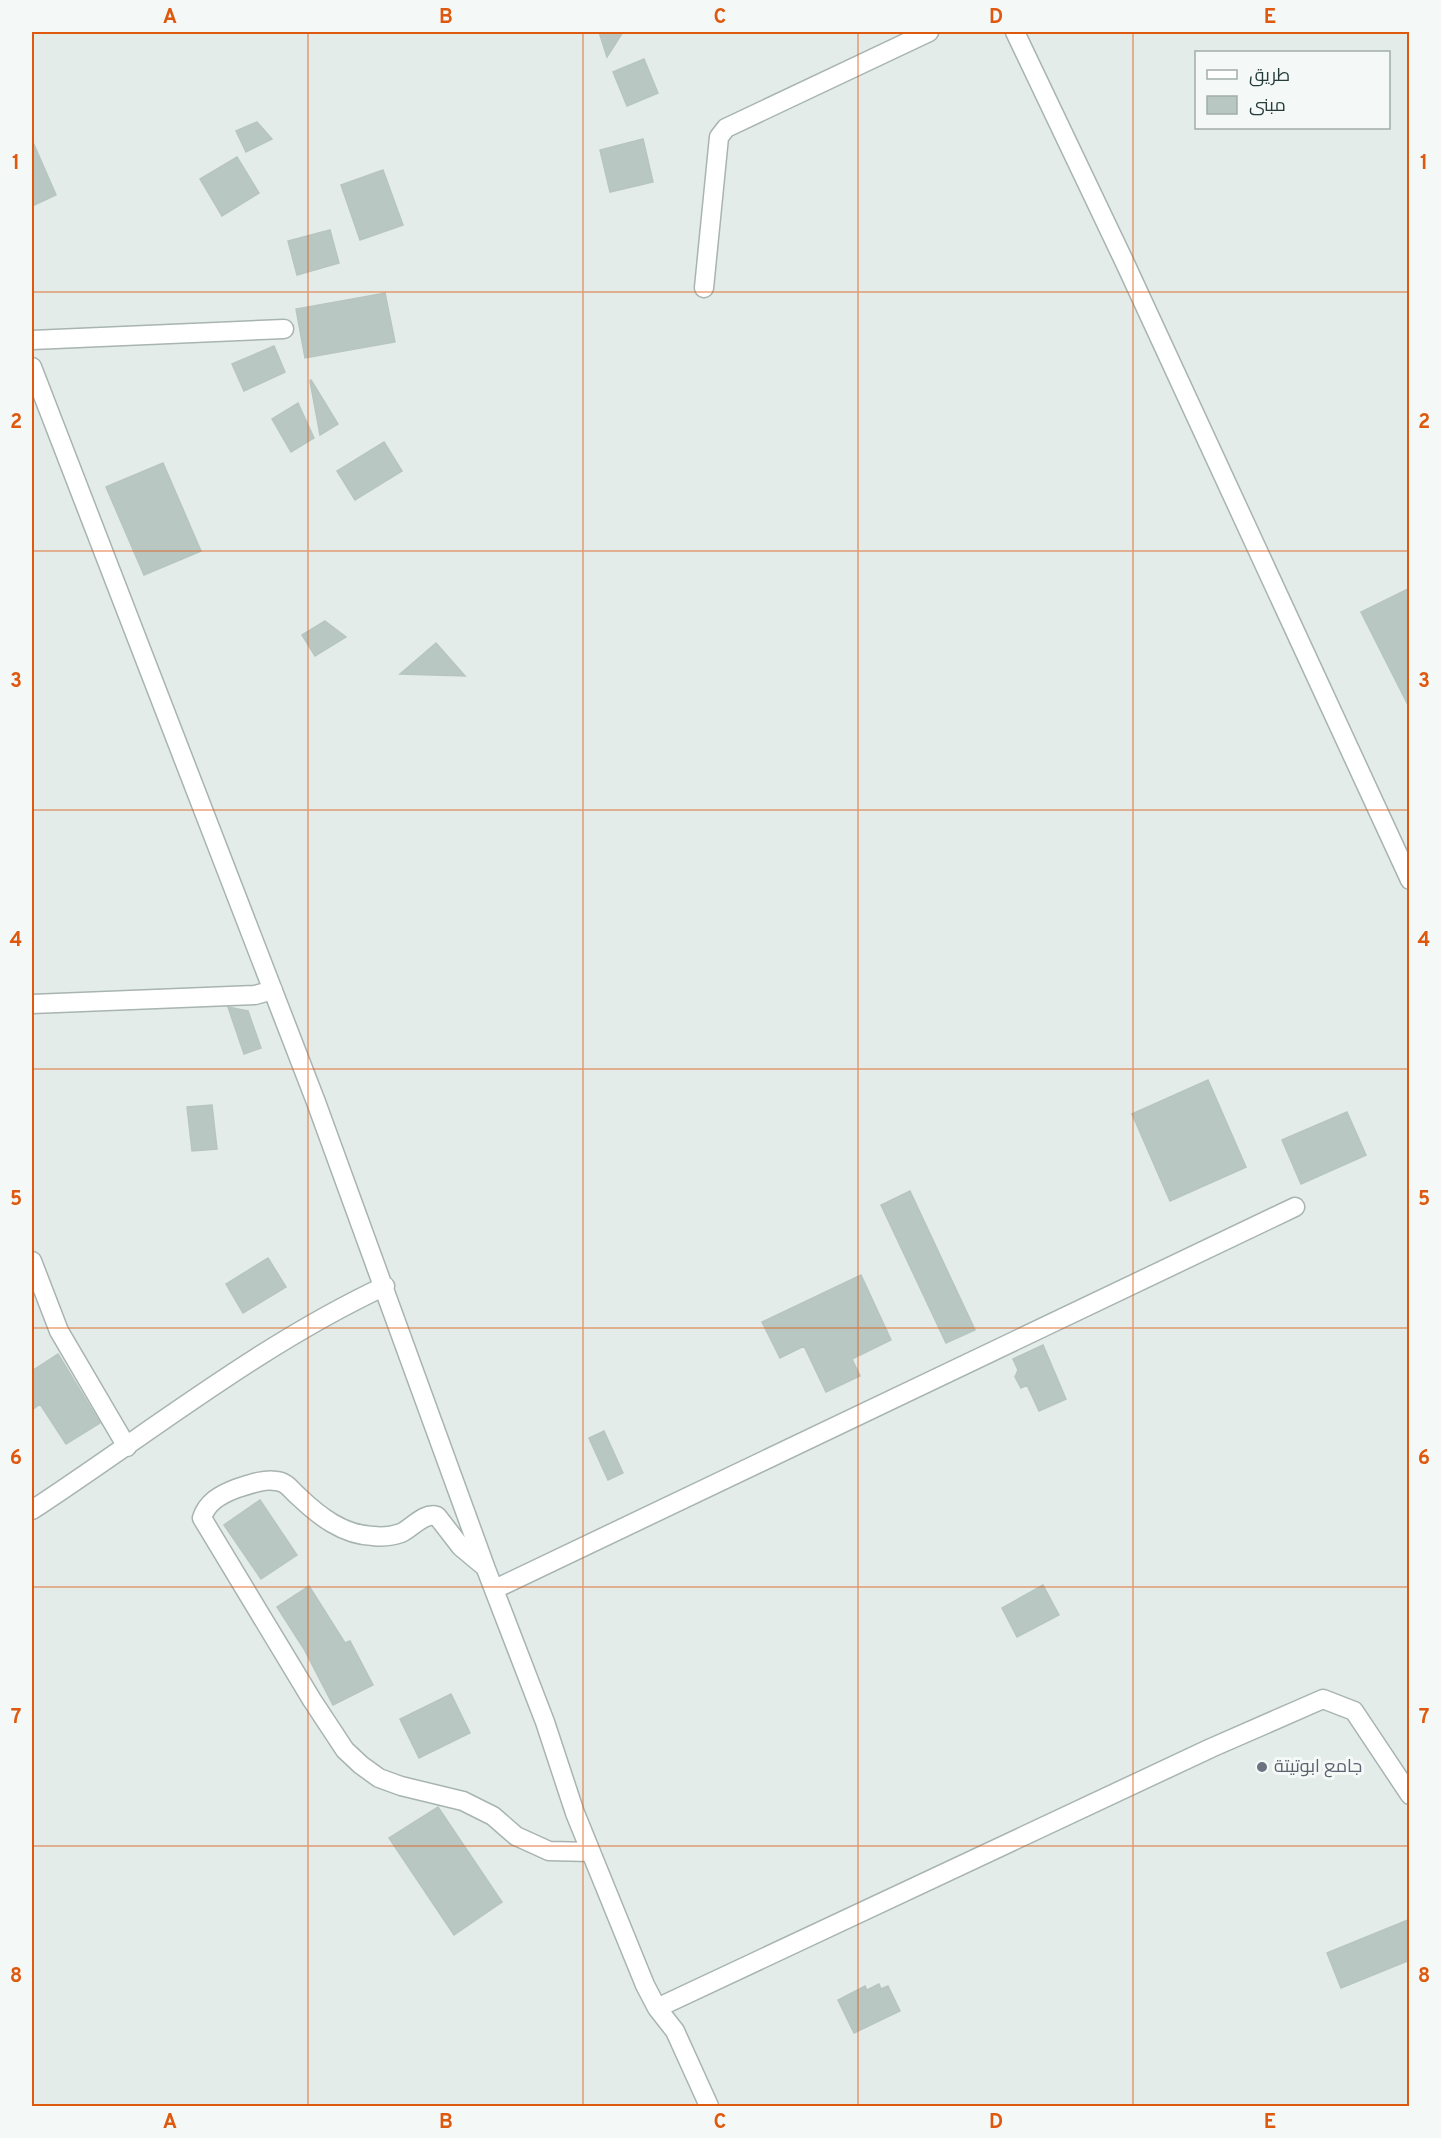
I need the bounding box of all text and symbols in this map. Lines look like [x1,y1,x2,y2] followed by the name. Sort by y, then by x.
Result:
[163,5,177,31] text: A
[439,5,453,31] text: B
[714,5,726,31] text: C
[989,5,1003,31] text: D
[1264,5,1276,31] text: E
[1195,51,1390,129] legend
[1249,65,1290,88] text: طريق
[1249,95,1286,118] text: مبنى
[12,151,20,177] text: 1
[1420,151,1428,177] text: 1
[10,410,22,436] text: 2
[1418,410,1430,436] text: 2
[10,669,22,695] text: 3
[1418,669,1430,695] text: 3
[10,928,22,954] text: 4
[1418,928,1430,954] text: 4
[10,1187,22,1213] text: 5
[1418,1187,1430,1213] text: 5
[10,1446,22,1472] text: 6
[1418,1446,1430,1472] text: 6
[11,1705,21,1731] text: 7
[1419,1705,1429,1731] text: 7
[1274,1756,1362,1779] place label: جامع ابوتيتة
[1255,1760,1269,1774] marker: جامع ابوتيتة
[10,1964,22,1990] text: 8
[1418,1964,1430,1990] text: 8
[163,2110,177,2136] text: A
[439,2110,453,2136] text: B
[714,2110,726,2136] text: C
[989,2110,1003,2136] text: D
[1264,2110,1276,2136] text: E

